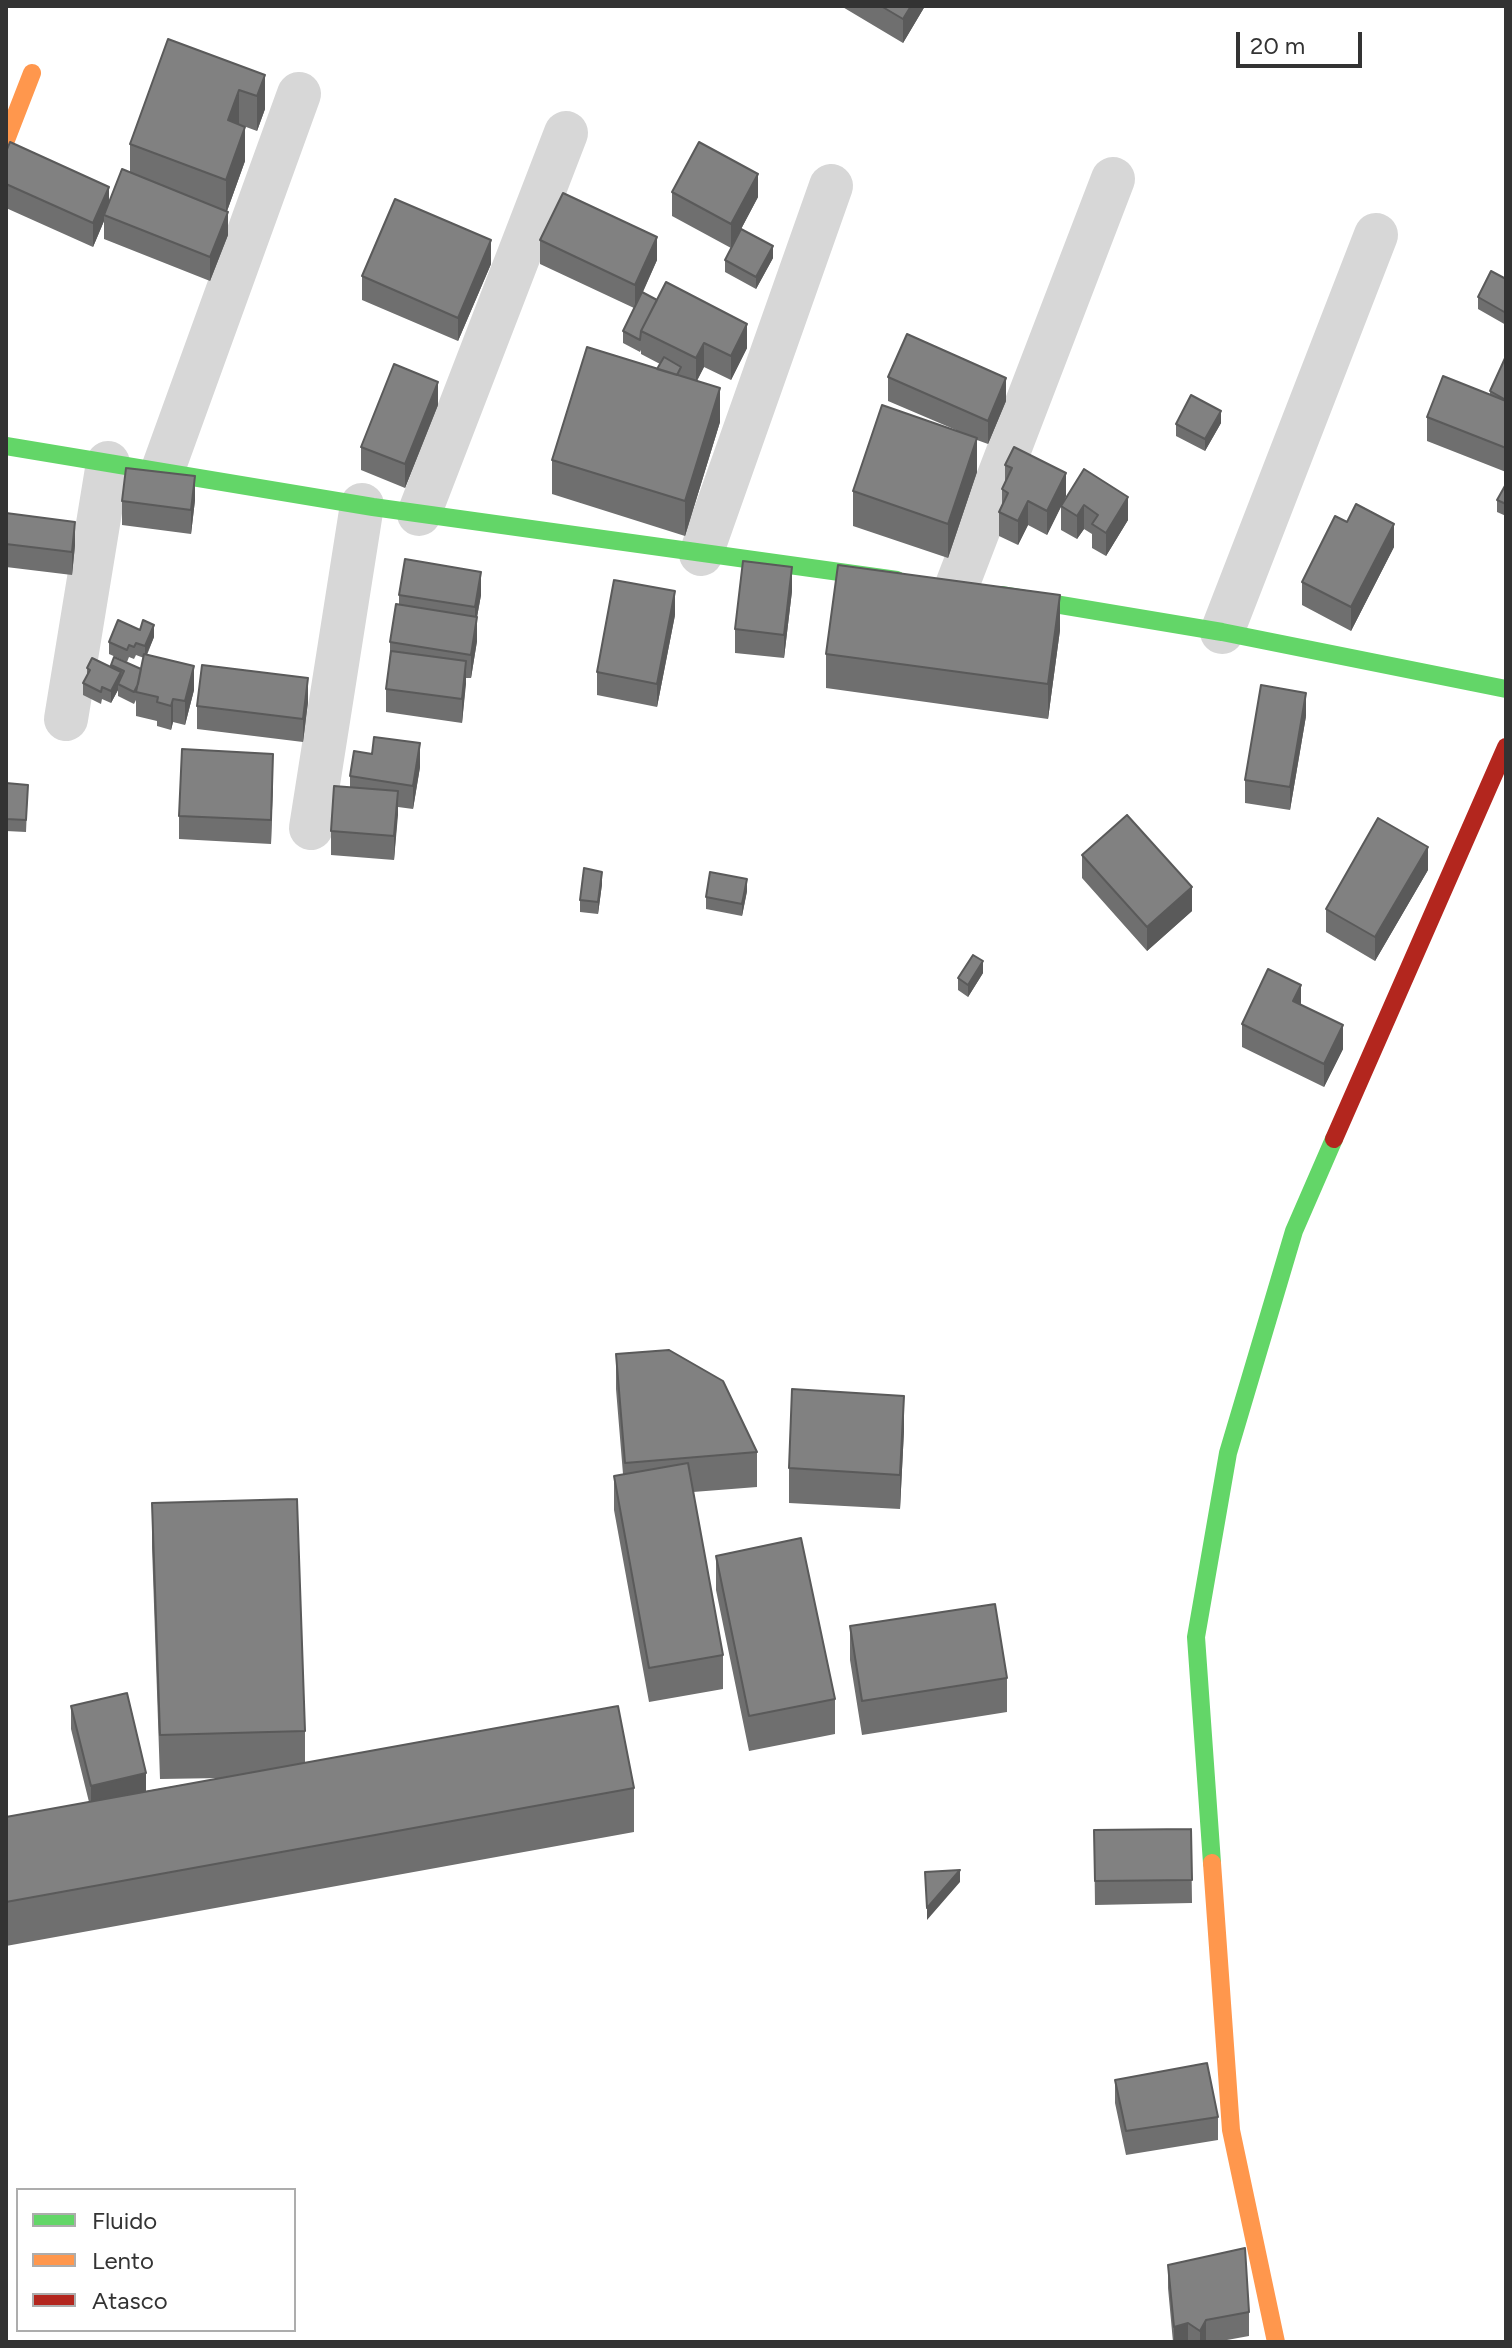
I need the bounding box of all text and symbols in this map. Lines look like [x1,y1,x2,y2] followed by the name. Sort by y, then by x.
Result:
[1240,16,1366,66] scale bar
[1250,31,1305,60] text: 20 m
[16,2188,296,2332] legend
[92,2206,157,2235] text: Fluido
[92,2246,154,2275] text: Lento
[92,2286,168,2315] text: Atasco

